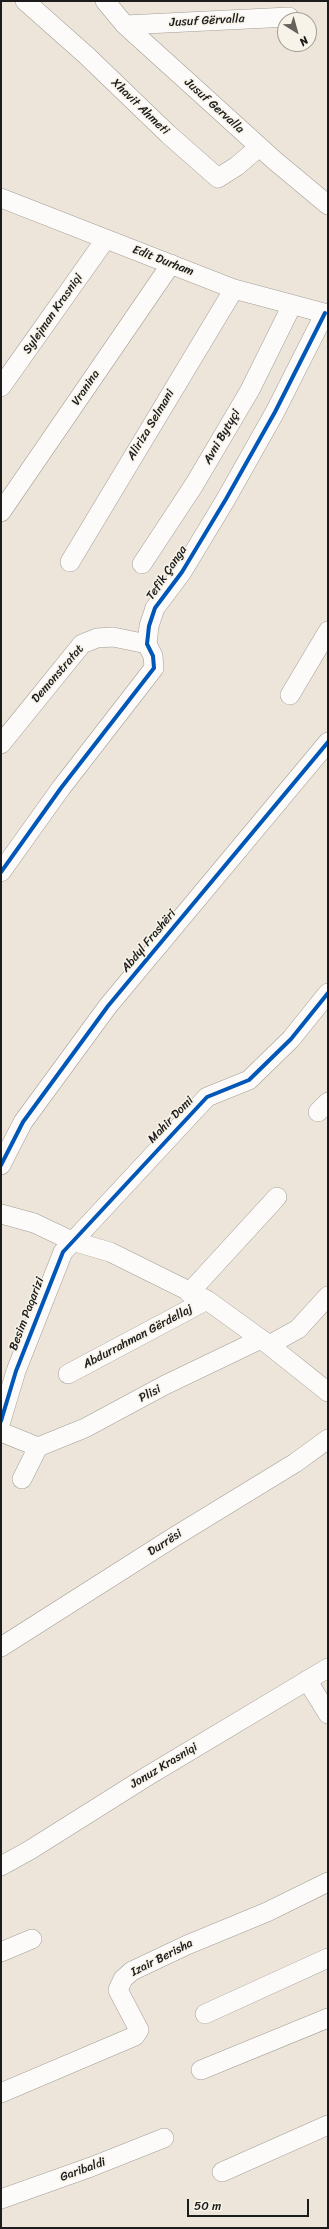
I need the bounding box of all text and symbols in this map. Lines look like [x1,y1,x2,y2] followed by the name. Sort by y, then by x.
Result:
[169,12,245,30] street label: Jusuf Gërvalla
[277,12,317,52] north arrow
[295,31,313,51] text: N
[181,75,247,137] street label: Jusuf Gervalla
[108,76,172,138] street label: Xhavit Ahmeti
[130,243,196,279] street label: Edit Durham
[20,271,86,357] street label: Sylejman Krasniqi
[69,368,103,408] street label: Vranina
[124,387,178,463] street label: Aliriza Selmani
[201,407,243,467] street label: Avni Bytyçi
[144,543,190,603] street label: Tefik Çanga
[29,642,87,706] street label: Demonstratat
[119,907,179,975] street label: Abdyl Frashëri
[145,1094,197,1146] street label: Mahir Domi
[6,1275,48,1353] street label: Besim Paqarizi
[81,1302,195,1372] street label: Abdurrahman Gërdellaj
[137,1382,163,1406] street label: Plisi
[145,1527,185,1559] street label: Durrësi
[128,1740,200,1792] street label: Jonuz Krasniqi
[129,1936,195,1980] street label: Izair Berisha
[58,2155,108,2185] street label: Garibaldi
[189,2191,311,2217] scale bar
[194,2195,221,2217] text: 50 m

